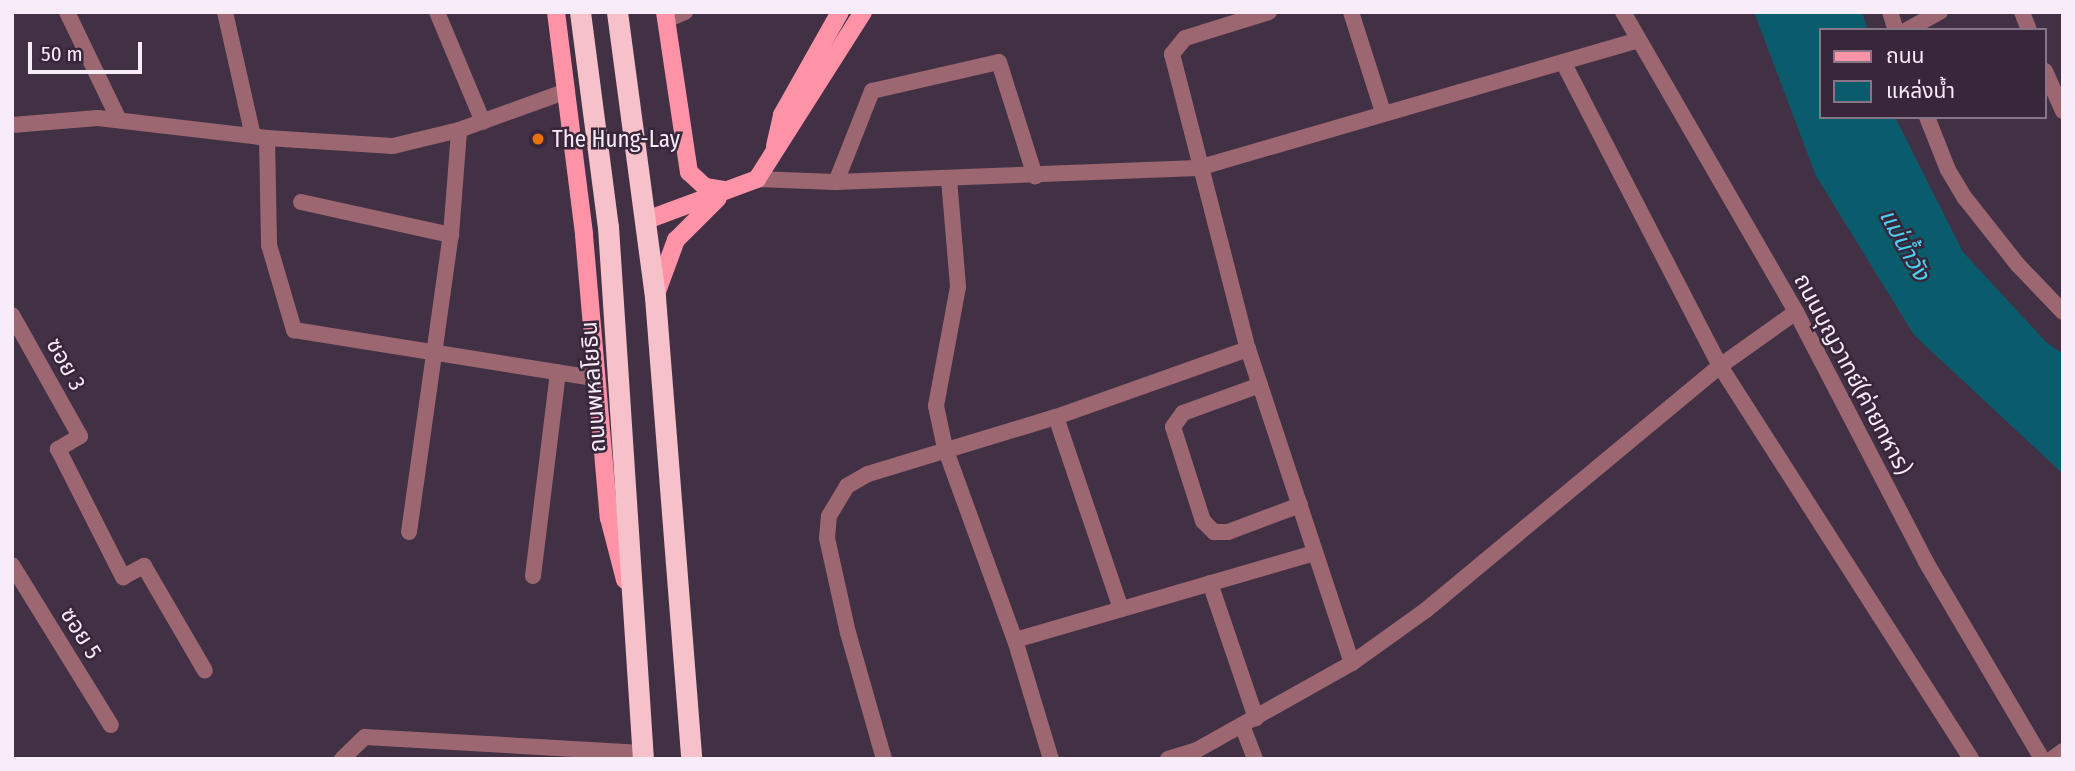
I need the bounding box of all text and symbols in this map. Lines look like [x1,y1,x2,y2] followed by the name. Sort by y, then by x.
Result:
[32,28,145,72] scale bar
[1820,28,2047,119] legend
[41,41,83,67] text: 50 m
[1886,43,1924,69] text: ถนน
[1886,78,1955,104] text: แหล่งน้ำ
[552,125,680,153] place label: The Hung-Lay
[530,131,546,147] marker: The Hung-Lay
[1873,204,1935,286] water label: แม่น้ำวัง
[1788,269,1918,479] street label: ถนนบุญวาทย์(ค่ายทหาร)
[575,321,611,453] street label: ถนนพหลโยธิน
[40,333,92,395] street label: ซอย 3
[55,602,107,664] street label: ซอย 5

